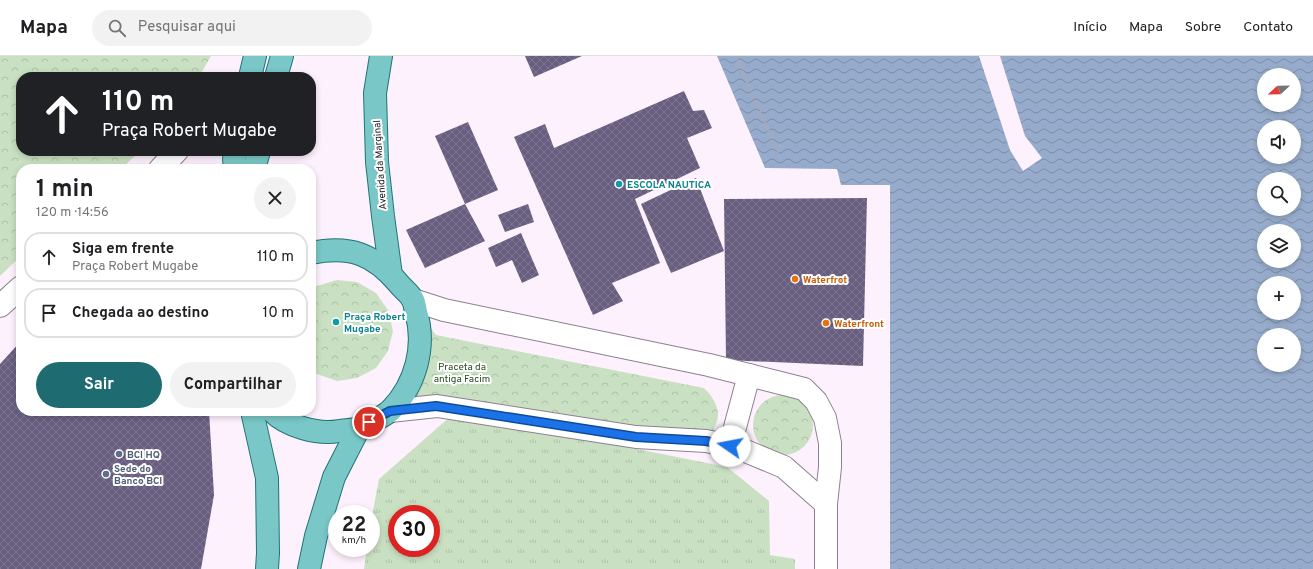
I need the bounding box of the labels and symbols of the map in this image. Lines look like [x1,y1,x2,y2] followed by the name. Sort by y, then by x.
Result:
[1257,68,1301,112] north arrow
[371,120,390,210] street label: Avenida da Marginal
[614,179,624,189] marker: ESCOLA NAUTICA
[627,179,711,192] place label: ESCOLA NAUTICA
[790,274,800,284] marker: Waterfrot
[803,274,847,287] place label: Waterfrot
[344,311,405,336] place label: Praça Robert Mugabe
[331,317,341,327] marker: Praça Robert Mugabe
[821,318,831,328] marker: Waterfront
[834,318,884,331] place label: Waterfront
[434,361,490,386] park label: Praceta da antiga Facim
[352,405,386,439] pin
[709,425,751,467] position arrow
[114,449,124,459] marker: BCI HQ
[127,449,160,462] place label: BCI HQ
[114,463,162,488] place label: Sede do Banco BCI
[101,469,111,479] marker: Sede do Banco BCI
[388,505,440,557] speed limit sign: 30

